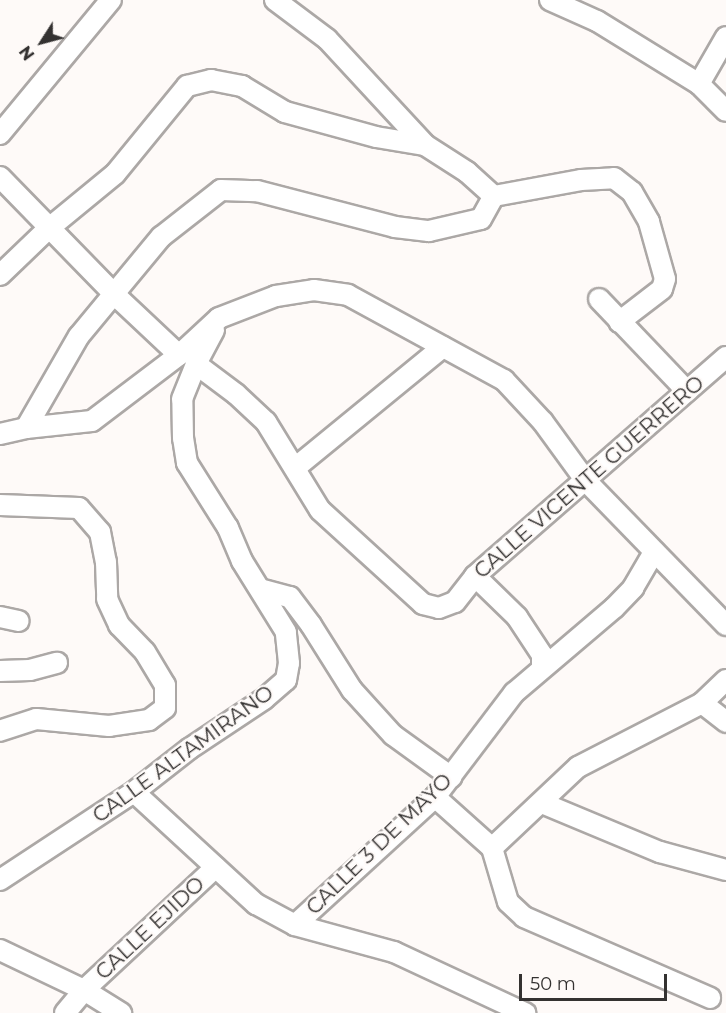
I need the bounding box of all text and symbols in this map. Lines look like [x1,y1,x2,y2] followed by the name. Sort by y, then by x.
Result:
[12,12,72,72] north arrow
[16,42,39,64] text: N
[469,370,709,584] street label: CALLE VICENTE GUERRERO
[88,680,278,828] street label: CALLE ALTAMIRANO
[301,768,457,920] street label: CALLE 3 DE MAYO
[90,871,210,985] street label: CALLE EJIDO
[522,962,670,1000] scale bar
[530,973,576,995] text: 50 m

